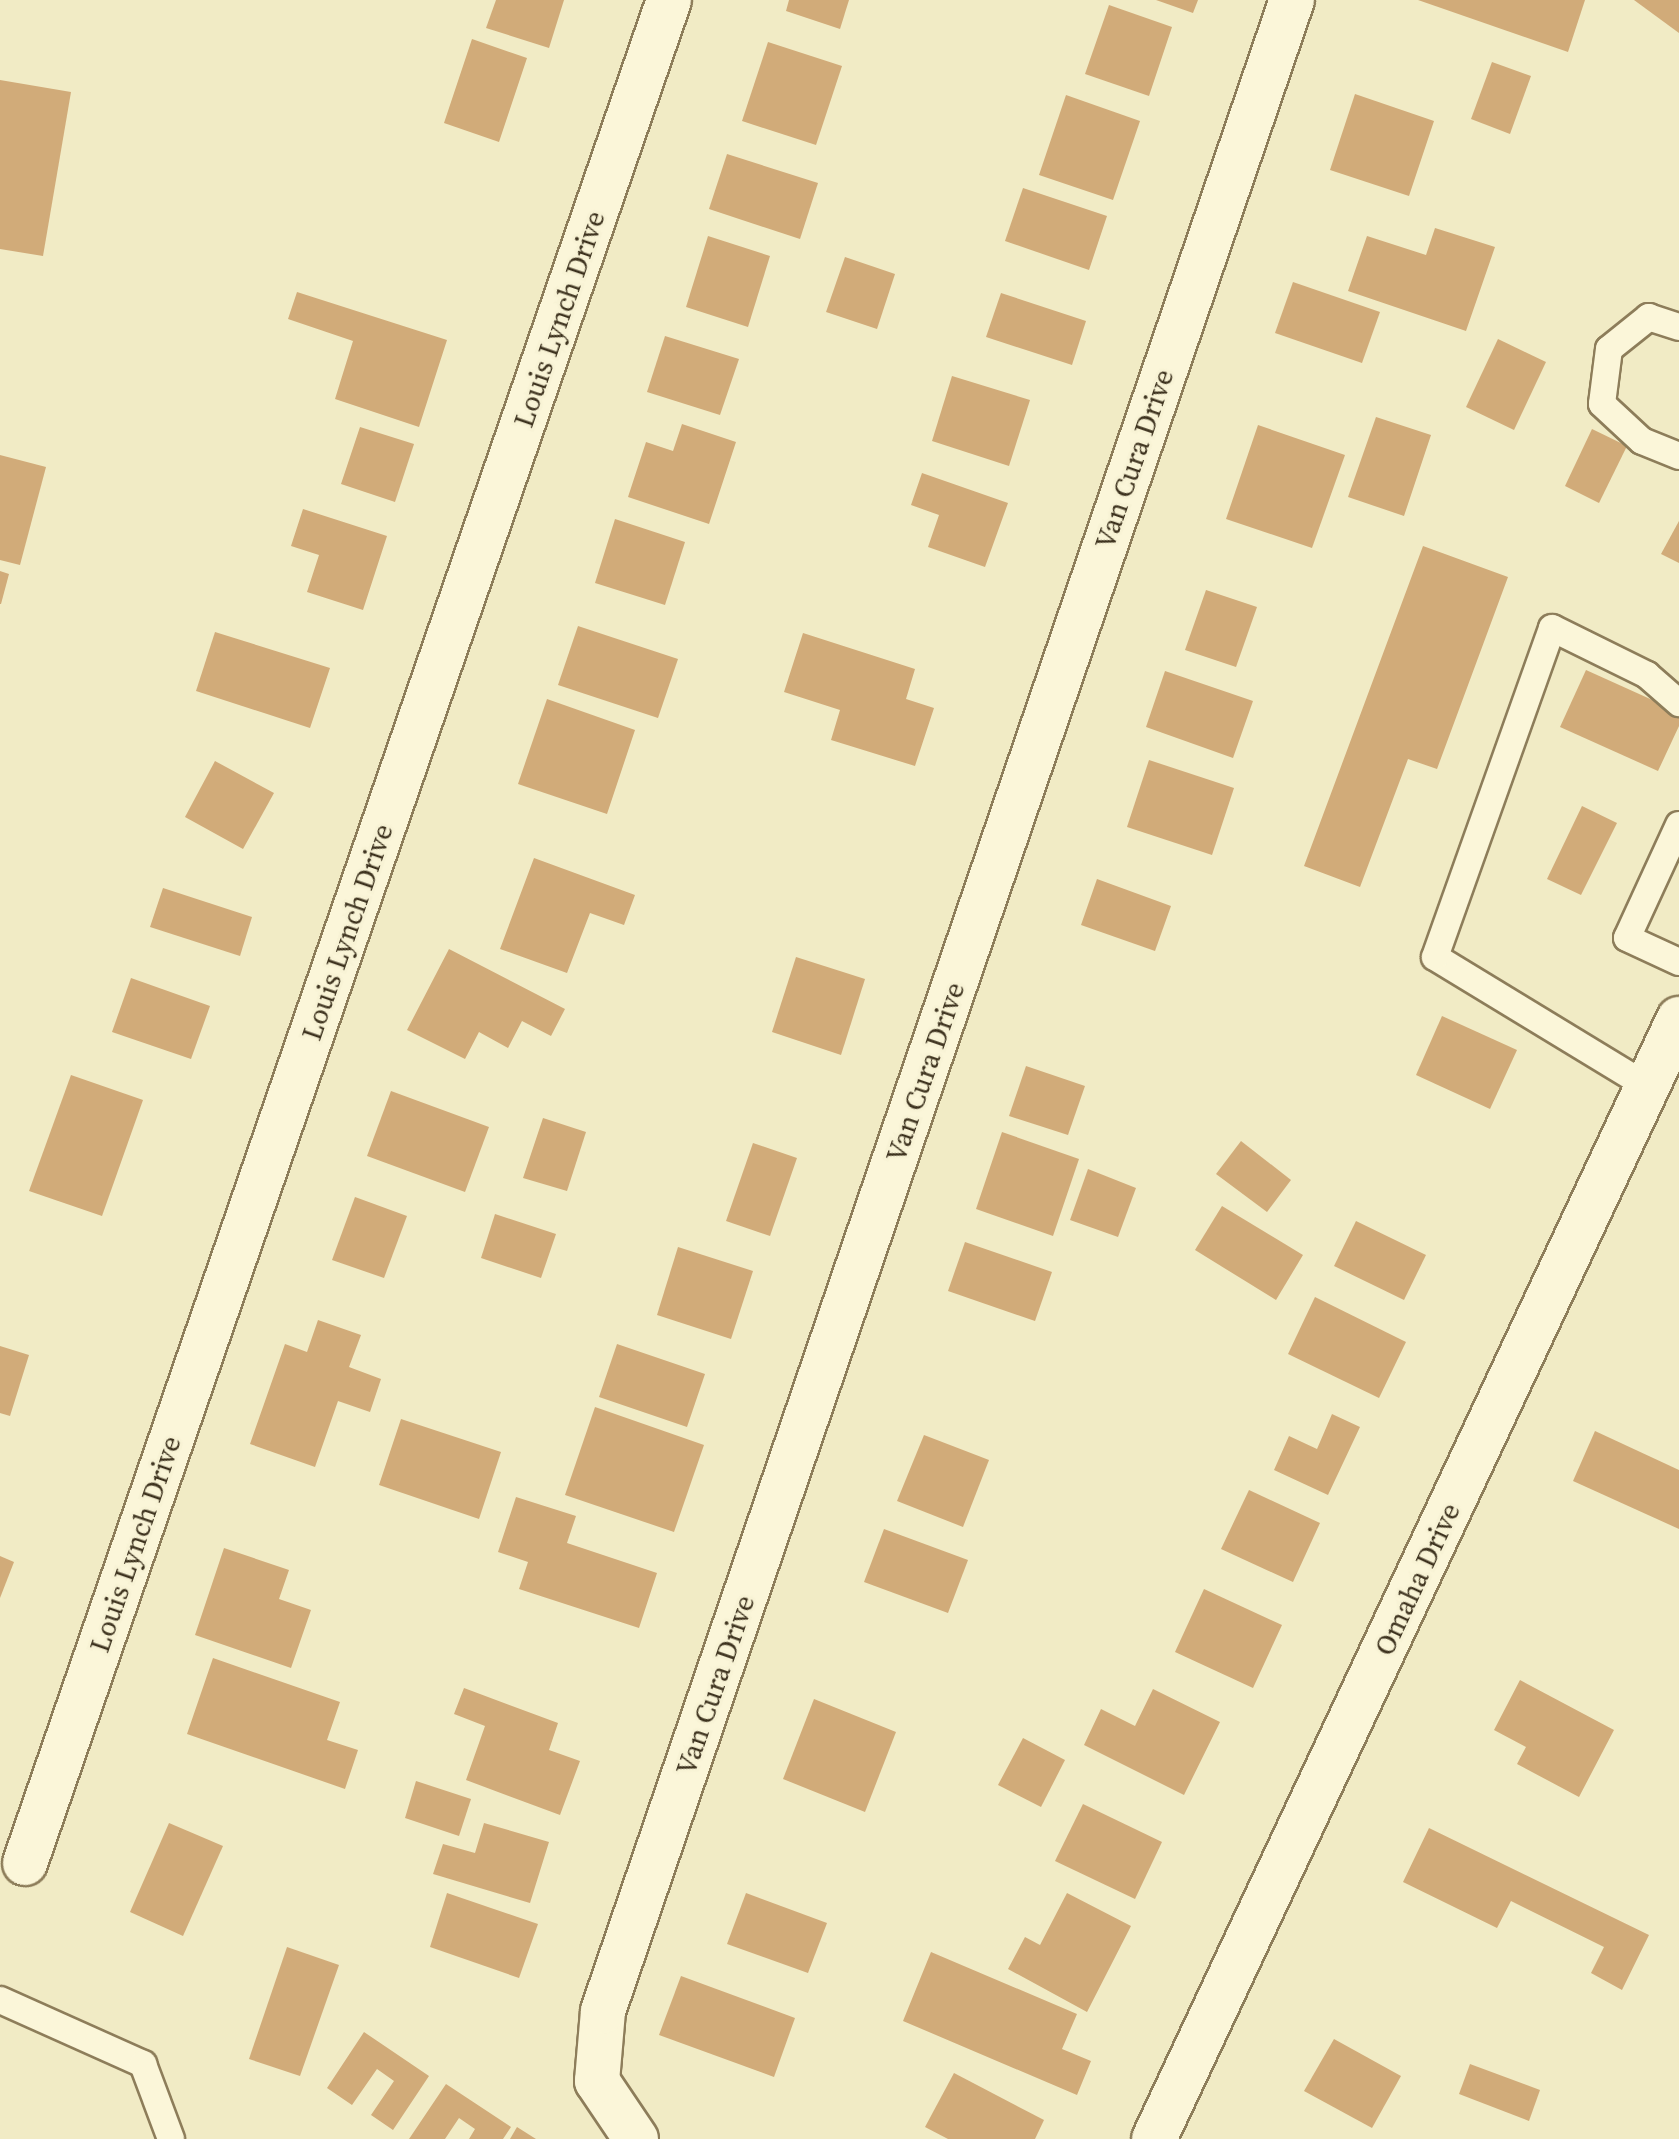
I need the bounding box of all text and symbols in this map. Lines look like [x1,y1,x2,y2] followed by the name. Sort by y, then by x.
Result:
[506,206,612,432] street label: Louis Lynch Drive
[1088,365,1180,553] street label: Van Cura Drive
[294,819,400,1045] street label: Louis Lynch Drive
[879,978,971,1166] street label: Van Cura Drive
[82,1431,188,1657] street label: Louis Lynch Drive
[1367,1497,1467,1661] street label: Omaha Drive
[669,1591,761,1779] street label: Van Cura Drive

